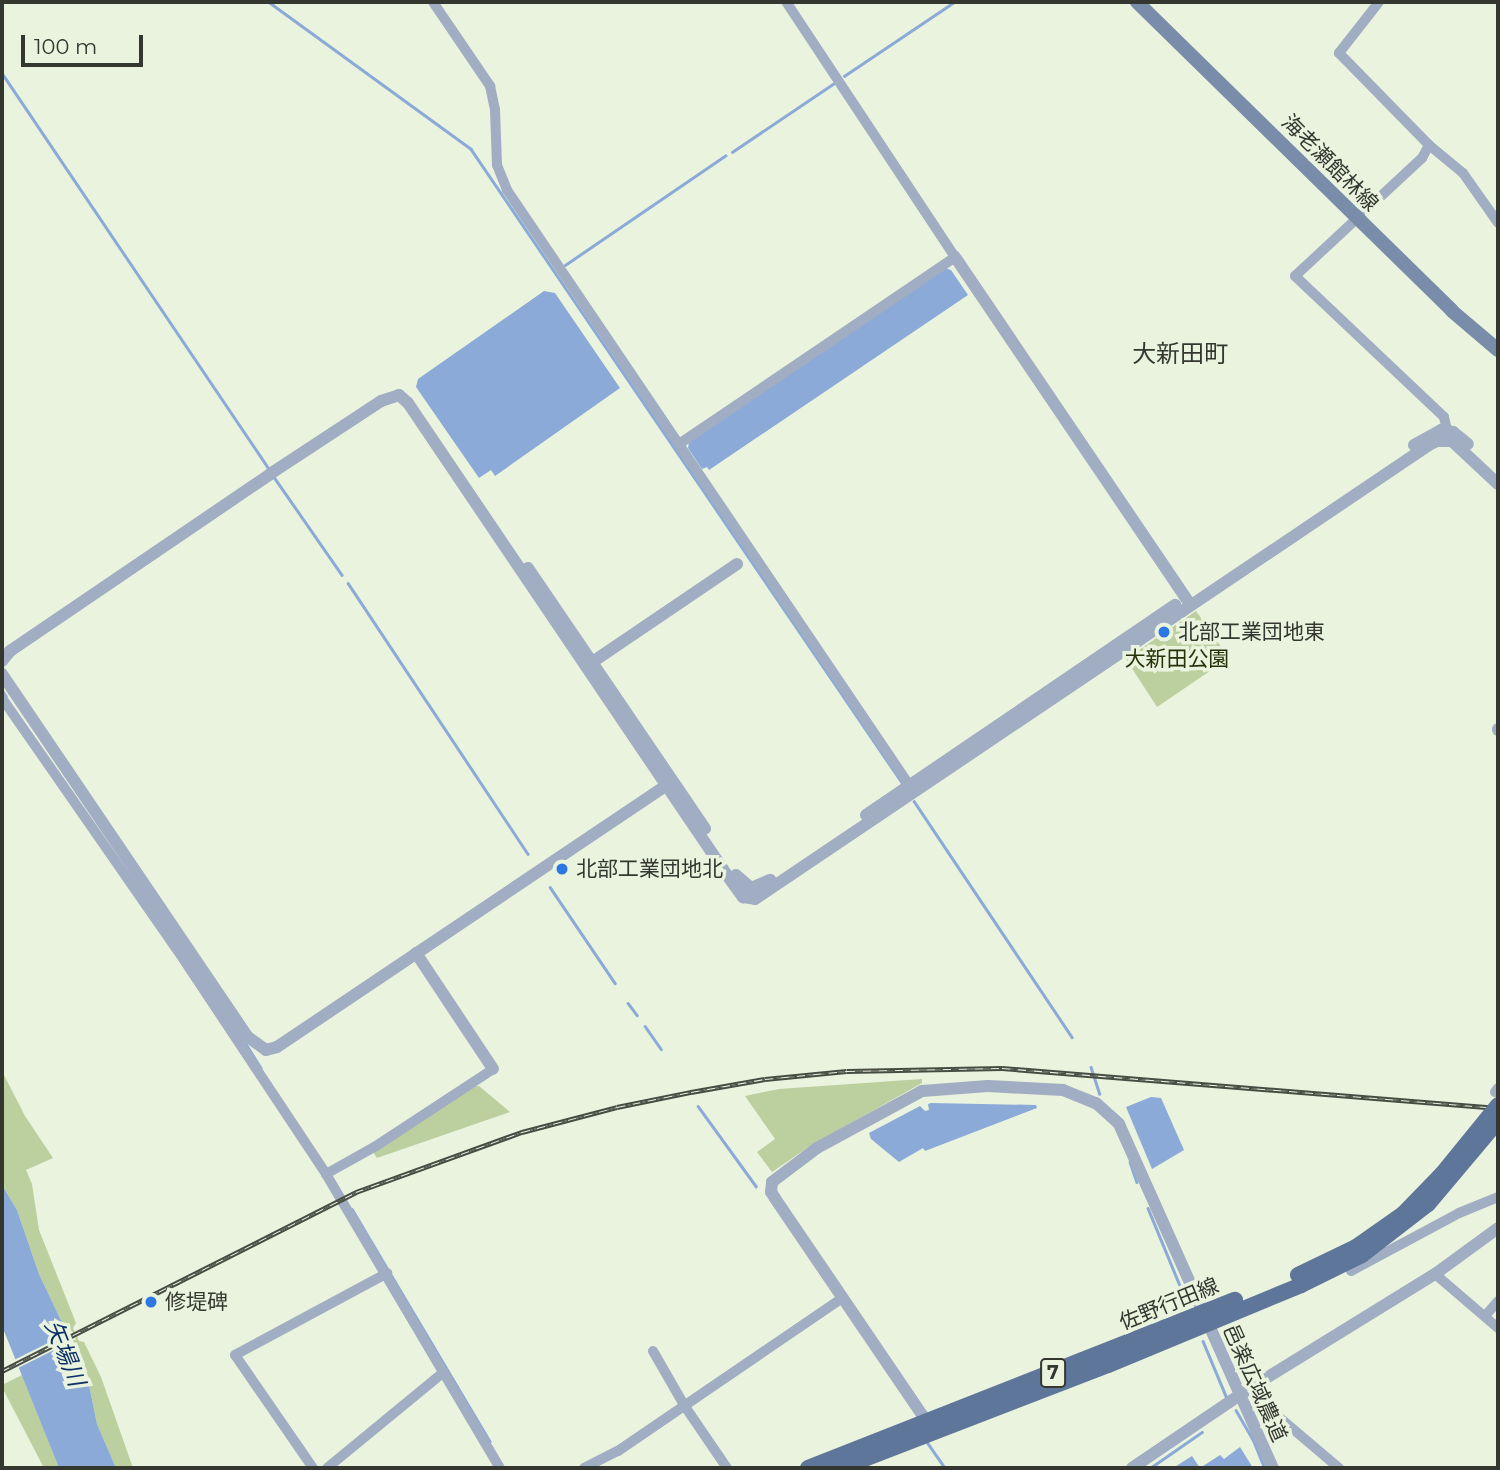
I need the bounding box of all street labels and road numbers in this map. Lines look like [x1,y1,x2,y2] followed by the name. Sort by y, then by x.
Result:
[1277,110,1383,216] street label: 海老瀬館林線
[1116,1273,1222,1335] street label: 佐野行田線
[1218,1320,1292,1446] street label: 邑楽広域農道
[1039,1358,1067,1388] road number: 7

